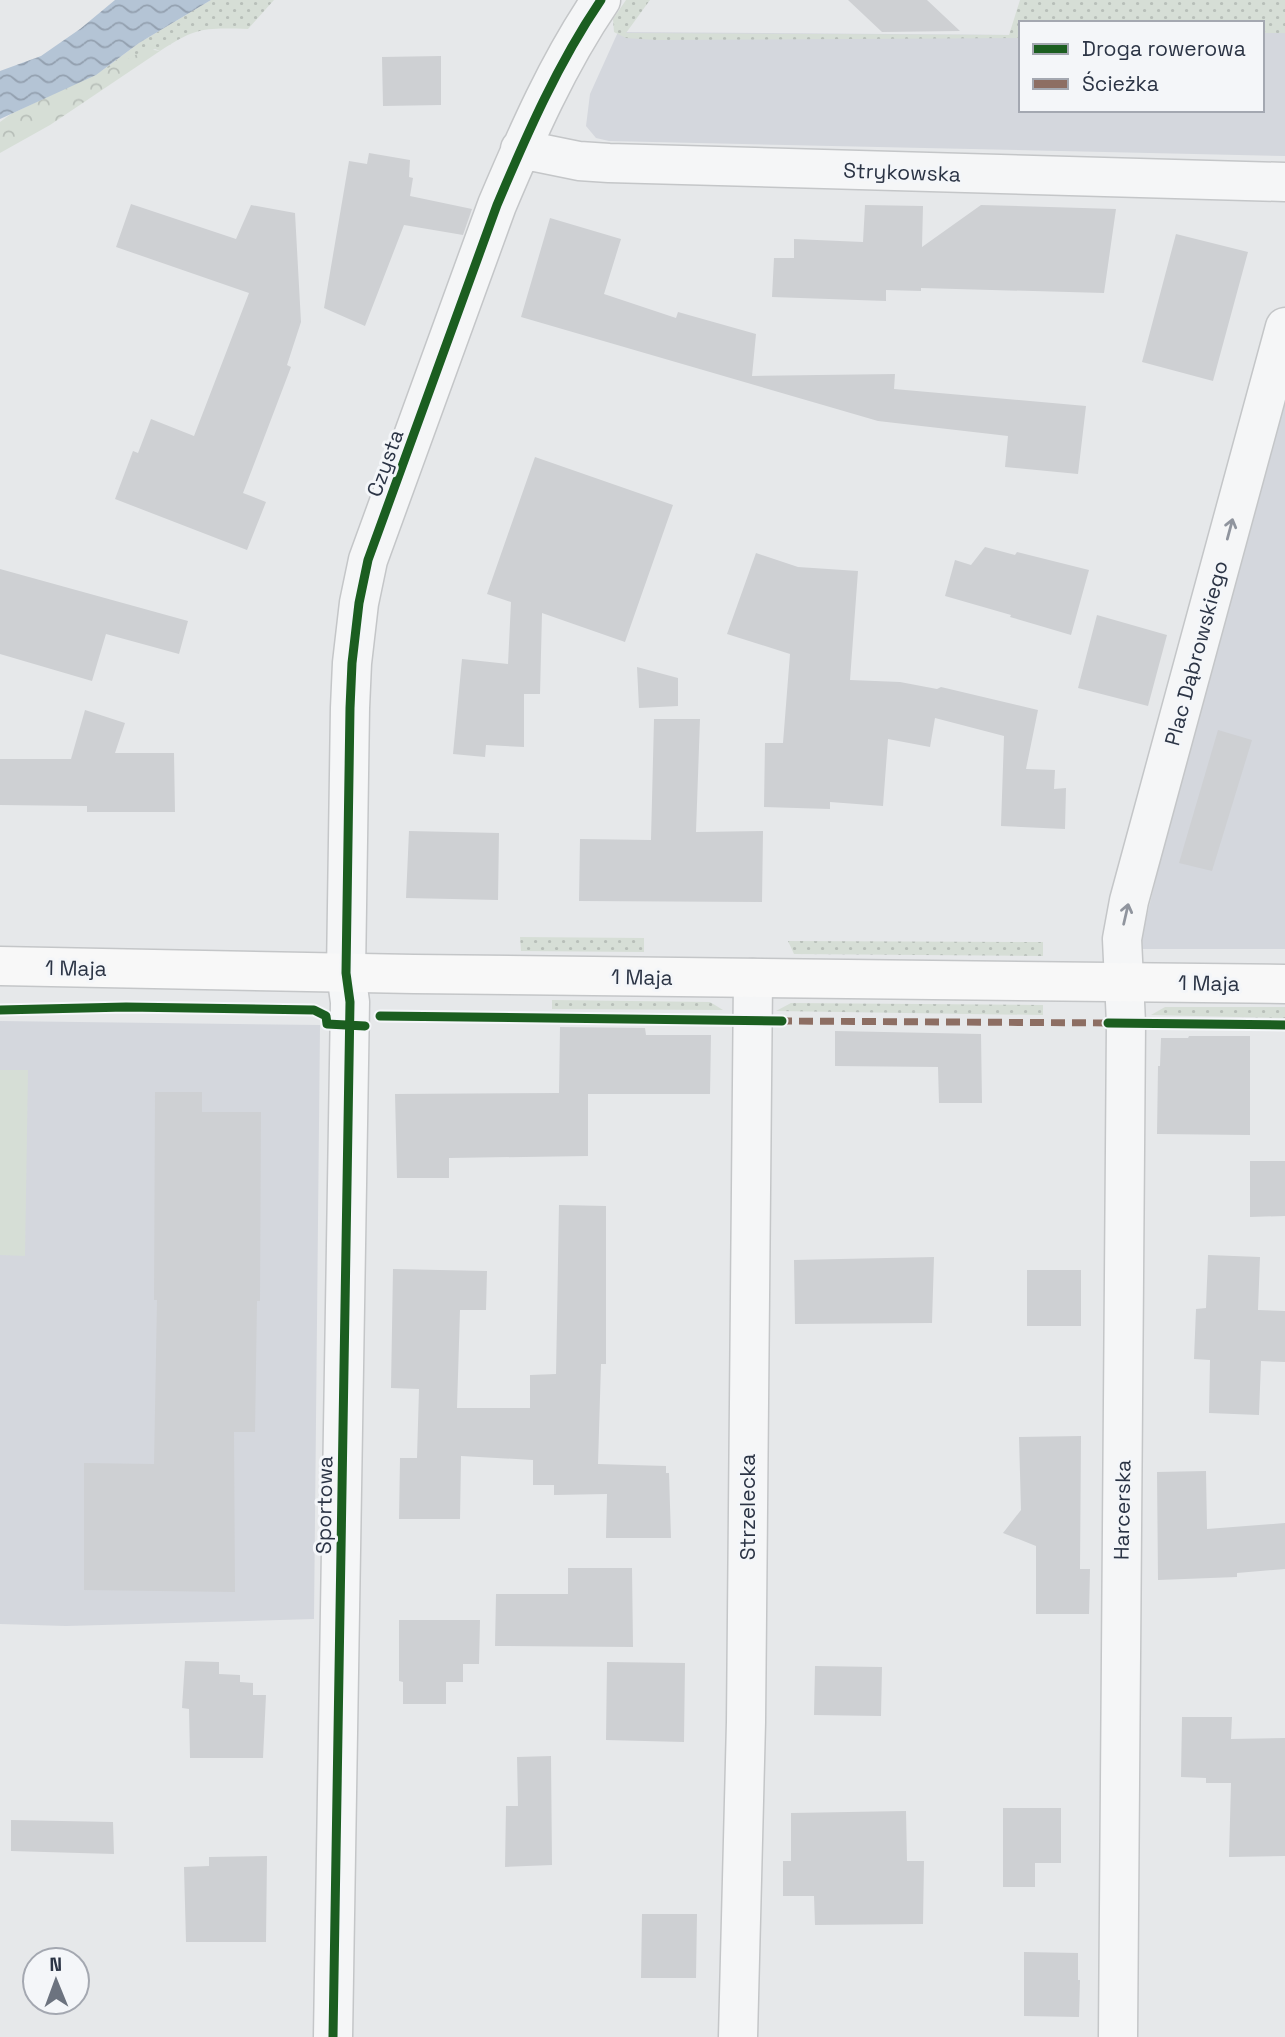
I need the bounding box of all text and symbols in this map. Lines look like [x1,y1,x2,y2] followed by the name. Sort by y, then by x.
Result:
[1019,21,1264,112] legend
[1082,35,1246,62] text: Droga rowerowa
[1082,70,1159,97] text: Ścieżka
[843,156,961,188] street label: Strykowska
[360,426,410,500] street label: Czysta
[1224,518,1237,541] one-way arrow
[1158,558,1234,748] street label: Plac Dąbrowskiego
[1120,903,1134,926] one-way arrow
[45,954,107,982] street label: 1 Maja
[611,963,673,991] street label: 1 Maja
[1178,969,1240,997] street label: 1 Maja
[734,1454,761,1560] street label: Strzelecka
[310,1456,338,1554] street label: Sportowa
[1108,1460,1136,1560] street label: Harcerska
[21,1946,91,2016] north arrow
[49,1952,62,1977] text: N

